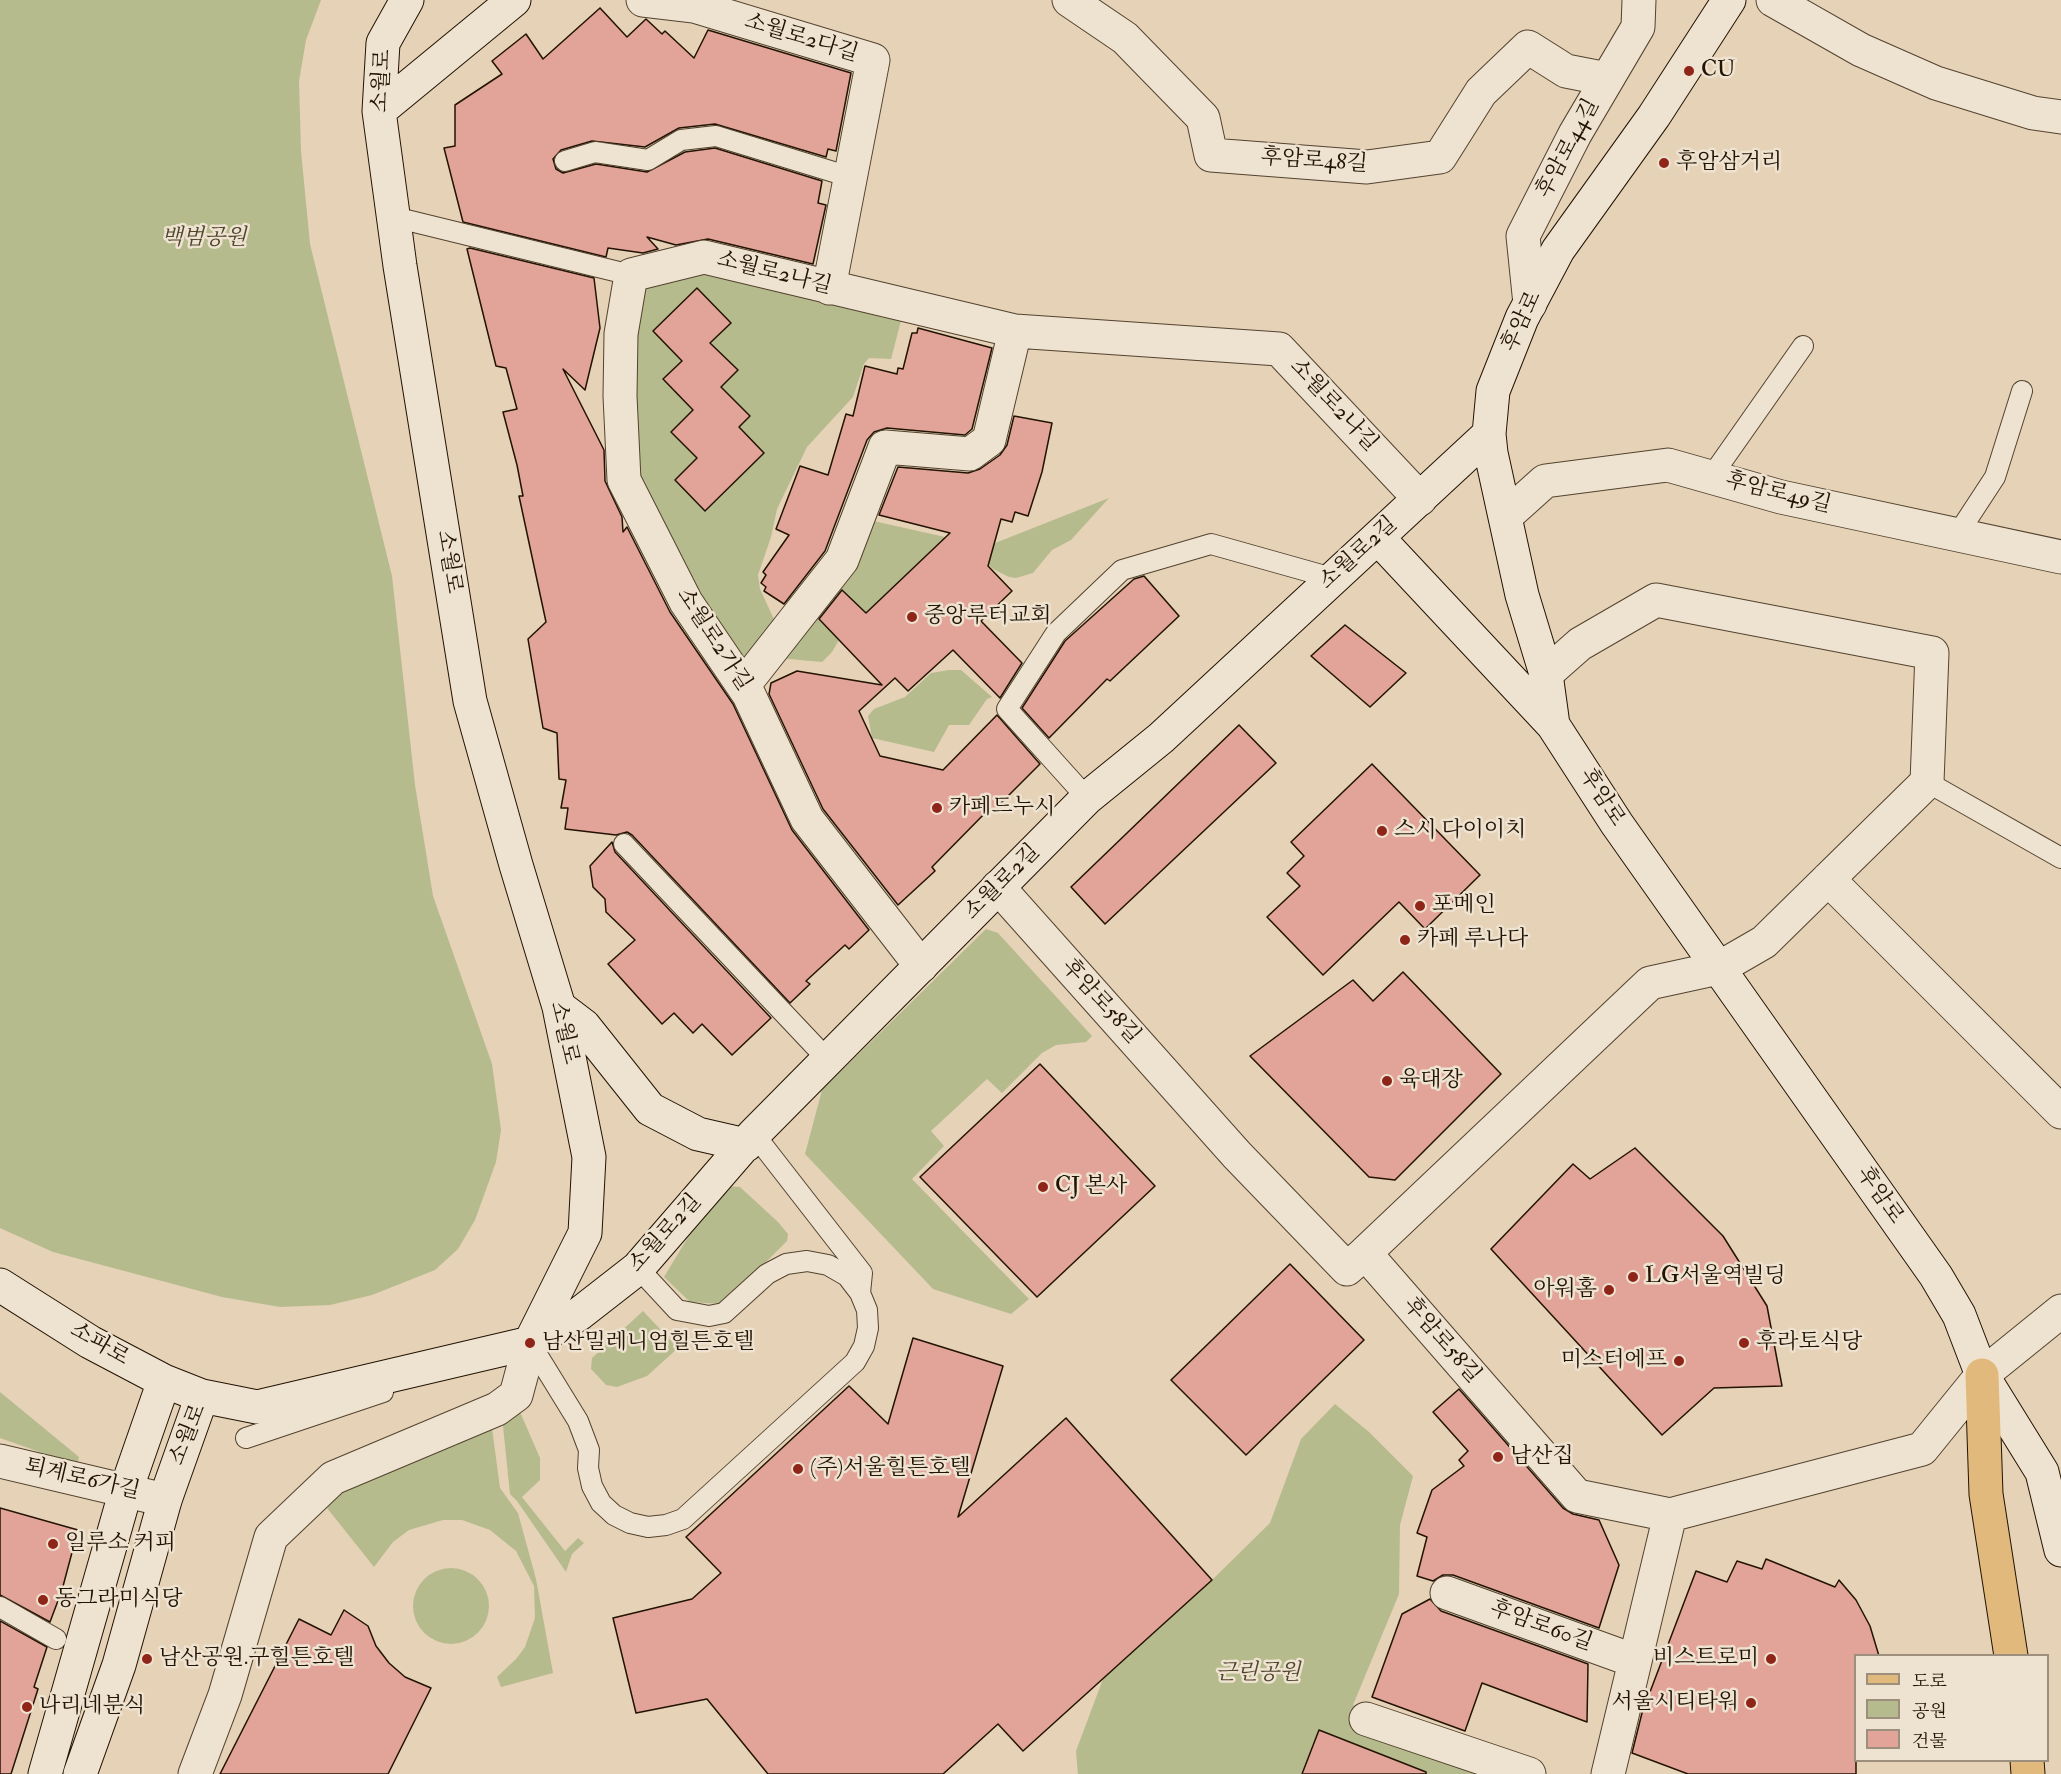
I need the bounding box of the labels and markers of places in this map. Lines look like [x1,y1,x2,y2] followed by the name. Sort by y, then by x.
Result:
[1701,58,1736,84] place label: CU
[1682,64,1696,78] marker: CU
[1676,150,1782,176] place label: 후암삼거리
[1657,156,1671,170] marker: 후암삼거리
[924,604,1052,630] place label: 중앙루터교회
[905,610,919,624] marker: 중앙루터교회
[949,795,1055,821] place label: 카페드누시
[930,801,944,815] marker: 카페드누시
[1394,818,1526,844] place label: 스시 다이이치
[1375,824,1389,838] marker: 스시 다이이치
[1432,893,1496,919] place label: 포메인
[1413,899,1427,913] marker: 포메인
[1417,927,1528,953] place label: 카페 루나다
[1398,933,1412,947] marker: 카페 루나다
[1399,1068,1463,1094] place label: 육대장
[1380,1074,1394,1088] marker: 육대장
[1055,1174,1127,1200] place label: CJ 본사
[1036,1180,1050,1194] marker: CJ 본사
[1645,1264,1786,1290] place label: LG서울역빌딩
[1626,1270,1640,1284] marker: LG서울역빌딩
[1533,1277,1597,1303] place label: 아워홈
[1602,1283,1616,1297] marker: 아워홈
[542,1330,755,1356] place label: 남산밀레니엄힐튼호텔
[1756,1330,1862,1356] place label: 후라토식당
[523,1336,537,1350] marker: 남산밀레니엄힐튼호텔
[1737,1336,1751,1350] marker: 후라토식당
[1561,1348,1667,1374] place label: 미스터에프
[1672,1354,1686,1368] marker: 미스터에프
[1510,1444,1574,1470] place label: 남산집
[1491,1450,1505,1464] marker: 남산집
[810,1456,971,1482] place label: (주)서울힐튼호텔
[791,1462,805,1476] marker: (주)서울힐튼호텔
[65,1531,176,1557] place label: 일루소 커피
[46,1537,60,1551] marker: 일루소 커피
[55,1587,183,1613] place label: 동그라미식당
[36,1593,50,1607] marker: 동그라미식당
[159,1646,355,1672] place label: 남산공원.구힐튼호텔
[1653,1646,1759,1672] place label: 비스트로미
[140,1652,154,1666] marker: 남산공원.구힐튼호텔
[1764,1652,1778,1666] marker: 비스트로미
[1611,1690,1739,1716] place label: 서울시티타워
[39,1694,145,1720] place label: 나리네분식
[1744,1696,1758,1710] marker: 서울시티타워
[20,1700,34,1714] marker: 나리네분식

